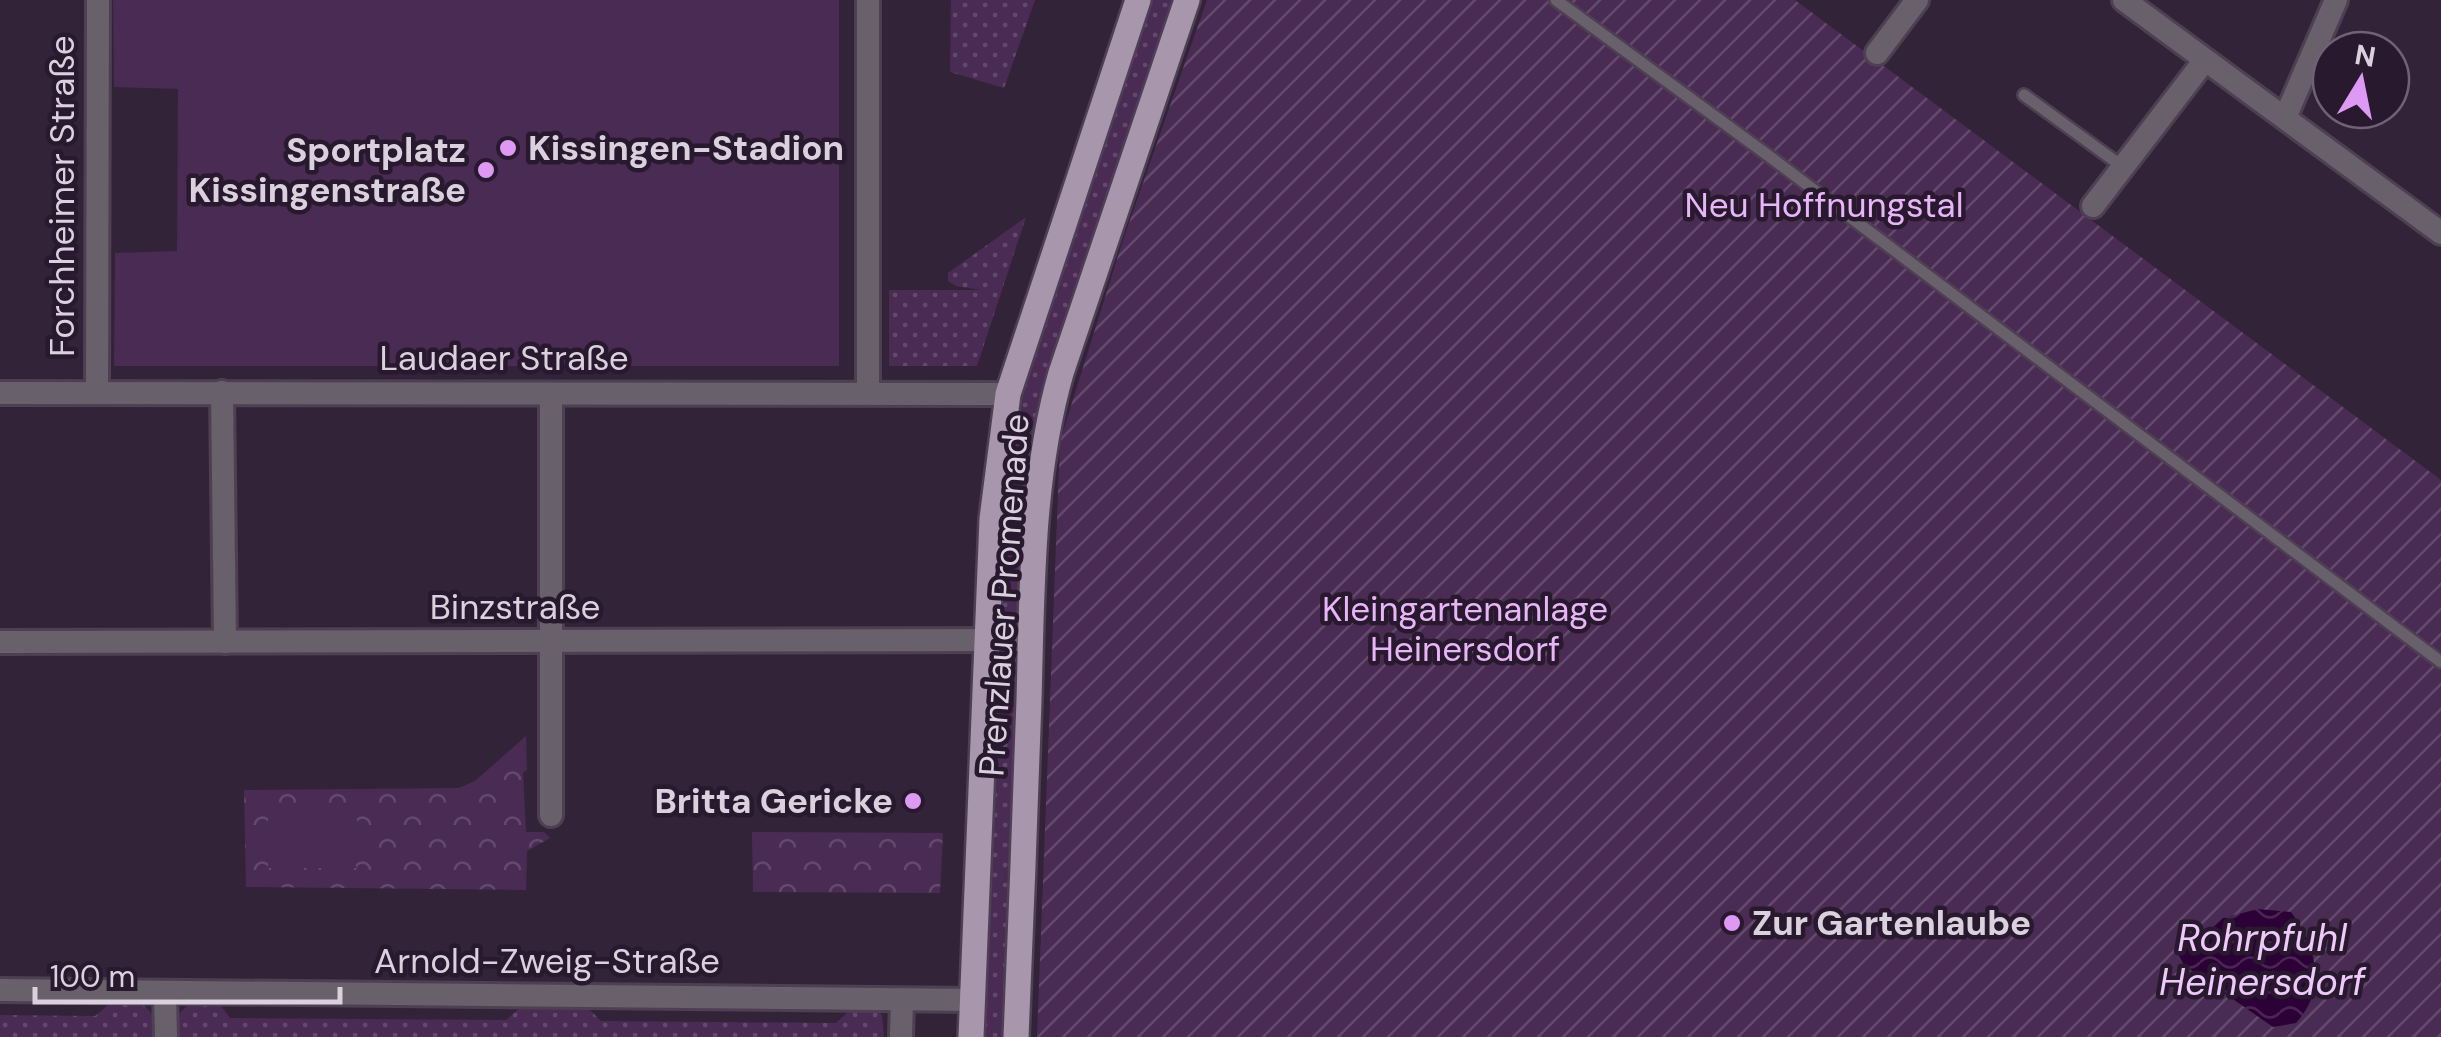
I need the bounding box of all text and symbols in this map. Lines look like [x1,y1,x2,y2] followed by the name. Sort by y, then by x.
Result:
[2311,30,2411,130] north arrow
[39,35,85,357] street label: Forchheimer Straße
[2352,36,2379,76] text: N
[528,125,844,171] place label: Kissingen-Stadion
[188,127,466,213] place label: Sportplatz Kissingenstraße
[497,137,519,159] marker: Kissingen-Stadion
[475,159,497,181] marker: Sportplatz Kissingenstraße
[1685,182,1963,228] park label: Neu Hoffnungstal
[379,335,629,381] street label: Laudaer Straße
[968,412,1040,778] street label: Prenzlauer Promenade
[430,584,600,630] street label: Binzstraße
[1322,586,1608,672] park label: Kleingartenanlage Heinersdorf
[654,778,893,824] place label: Britta Gericke
[902,790,924,812] marker: Britta Gericke
[1752,900,2031,946] place label: Zur Gartenlaube
[1721,912,1743,934] marker: Zur Gartenlaube
[2159,913,2367,1007] water label: Rohrpfuhl Heinersdorf
[374,938,720,984] street label: Arnold-Zweig-Straße
[35,942,340,1004] scale bar
[50,957,135,996] text: 100 m

